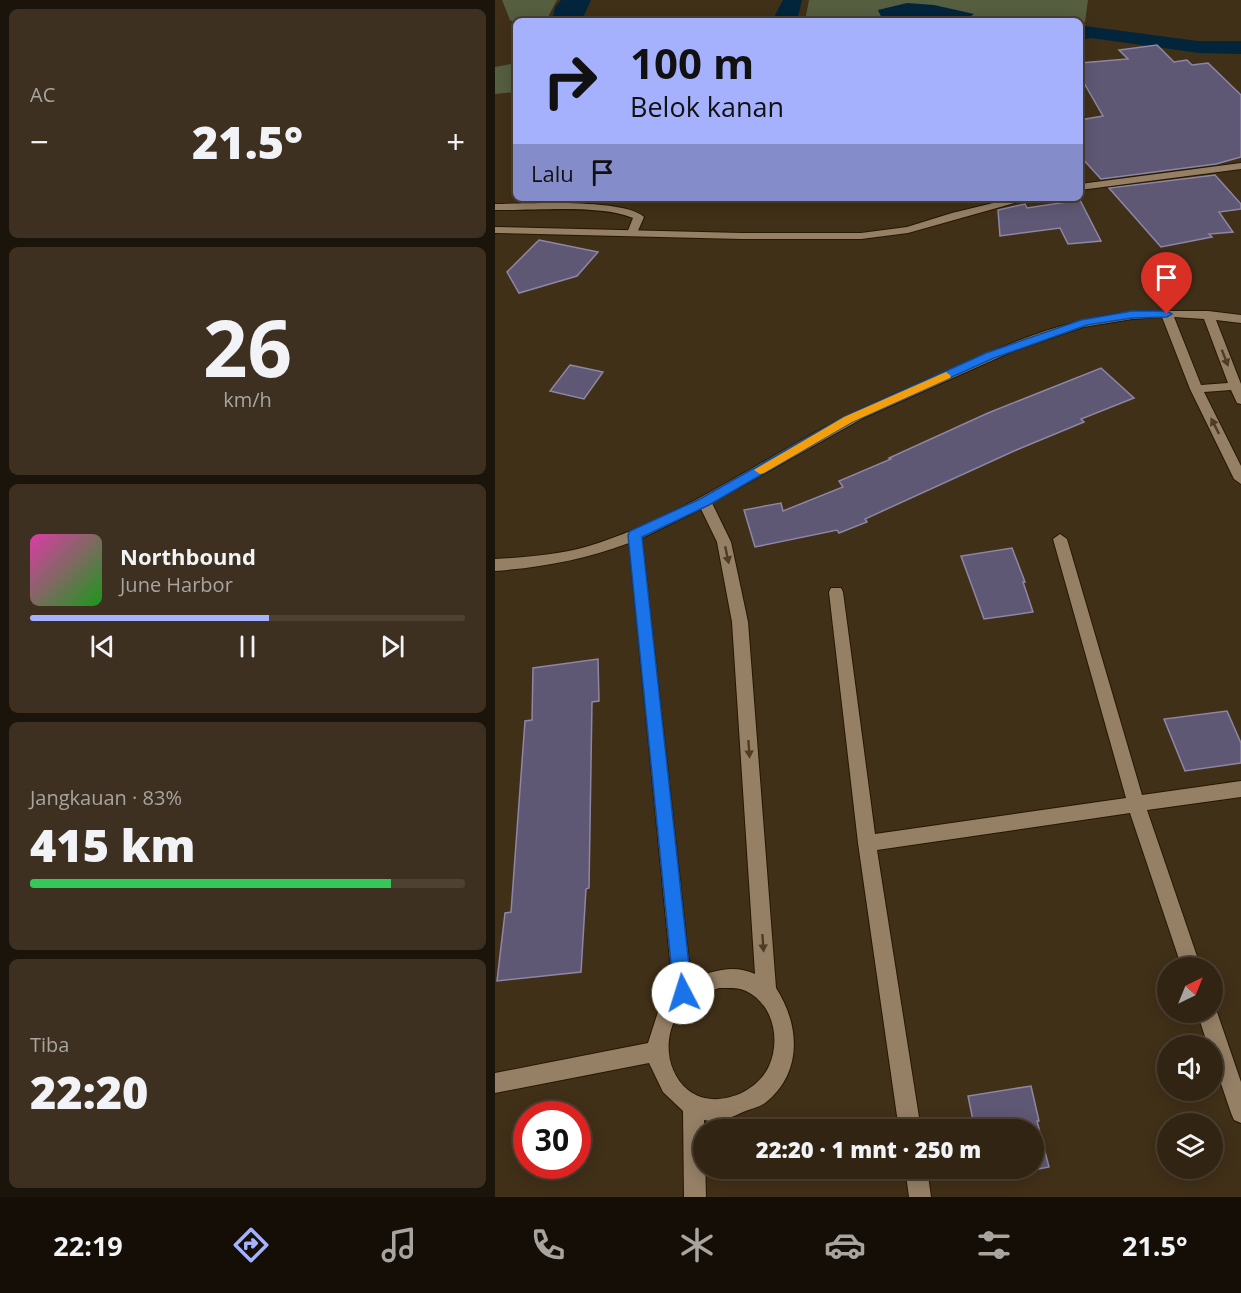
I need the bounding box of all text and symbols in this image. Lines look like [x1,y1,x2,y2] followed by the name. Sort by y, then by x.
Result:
[630,34,754,91] text: 100 m
[531,42,609,120] icon: right
[30,81,55,108] text: AC
[630,88,784,125] text: Belok kanan
[192,111,303,172] text: 21.5°
[30,119,49,164] text: −
[446,119,465,164] text: +
[586,156,619,189] icon: arrive
[531,158,574,188] text: Lalu
[1141,252,1192,314] pin
[1150,261,1183,294] icon: arrive
[203,294,292,400] text: 26
[1220,349,1230,367] one-way arrow
[223,386,272,413] text: km/h
[1210,418,1219,435] one-way arrow
[120,541,256,571] text: Northbound
[723,546,732,565] one-way arrow
[120,571,233,598] text: June Harbor
[86,630,119,663] icon: previous
[231,630,264,663] icon: pause
[376,630,409,663] icon: next
[745,739,754,758] one-way arrow
[30,784,182,811] text: Jangkauan · 83%
[30,814,195,875] text: 415 km
[758,934,768,953] one-way arrow
[1157,957,1223,1023] north arrow
[1157,957,1223,1179] map controls
[651,961,715,1025] position arrow
[30,1031,69,1058] text: Tiba
[1157,1035,1223,1101] button: sound
[30,1061,148,1122] text: 22:20
[513,1101,591,1179] speed limit sign: 30
[1157,1113,1223,1179] button: layers
[756,1134,981,1164] text: 22:20 · 1 mnt · 250 m
[230,1224,272,1266] icon: directions
[378,1224,420,1266] icon: music
[527,1224,569,1266] icon: phone
[676,1224,718,1266] icon: climate
[824,1224,866,1266] icon: car
[973,1224,1015,1266] icon: filters
[53,1227,123,1264] text: 22:19
[1122,1227,1188,1264] text: 21.5°

